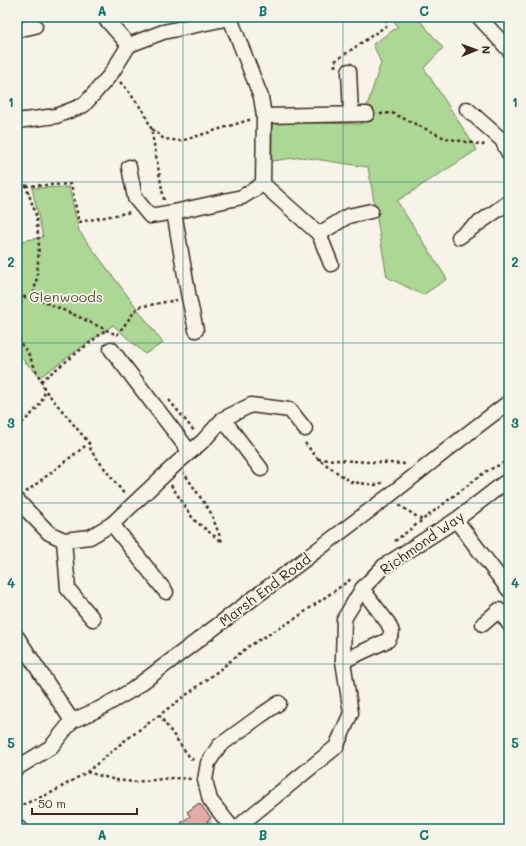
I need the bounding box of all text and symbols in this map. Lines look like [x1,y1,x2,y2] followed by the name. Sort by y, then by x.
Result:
[97,2,107,19] text: A
[259,2,268,19] text: B
[419,2,429,19] text: C
[456,30,496,70] north arrow
[479,46,494,54] text: N
[8,93,14,110] text: 1
[512,93,518,110] text: 1
[7,253,15,270] text: 2
[511,253,519,270] text: 2
[29,287,103,306] park label: Glenwoods
[7,414,15,431] text: 3
[511,414,519,431] text: 3
[376,507,467,579] street label: Richmond Way
[215,549,314,630] street label: Marsh End Road
[7,574,15,591] text: 4
[511,574,519,591] text: 4
[7,734,15,751] text: 5
[511,734,519,751] text: 5
[32,790,137,816] scale bar
[38,795,66,811] text: 50 m
[97,826,107,843] text: A
[259,826,268,843] text: B
[419,826,429,843] text: C

